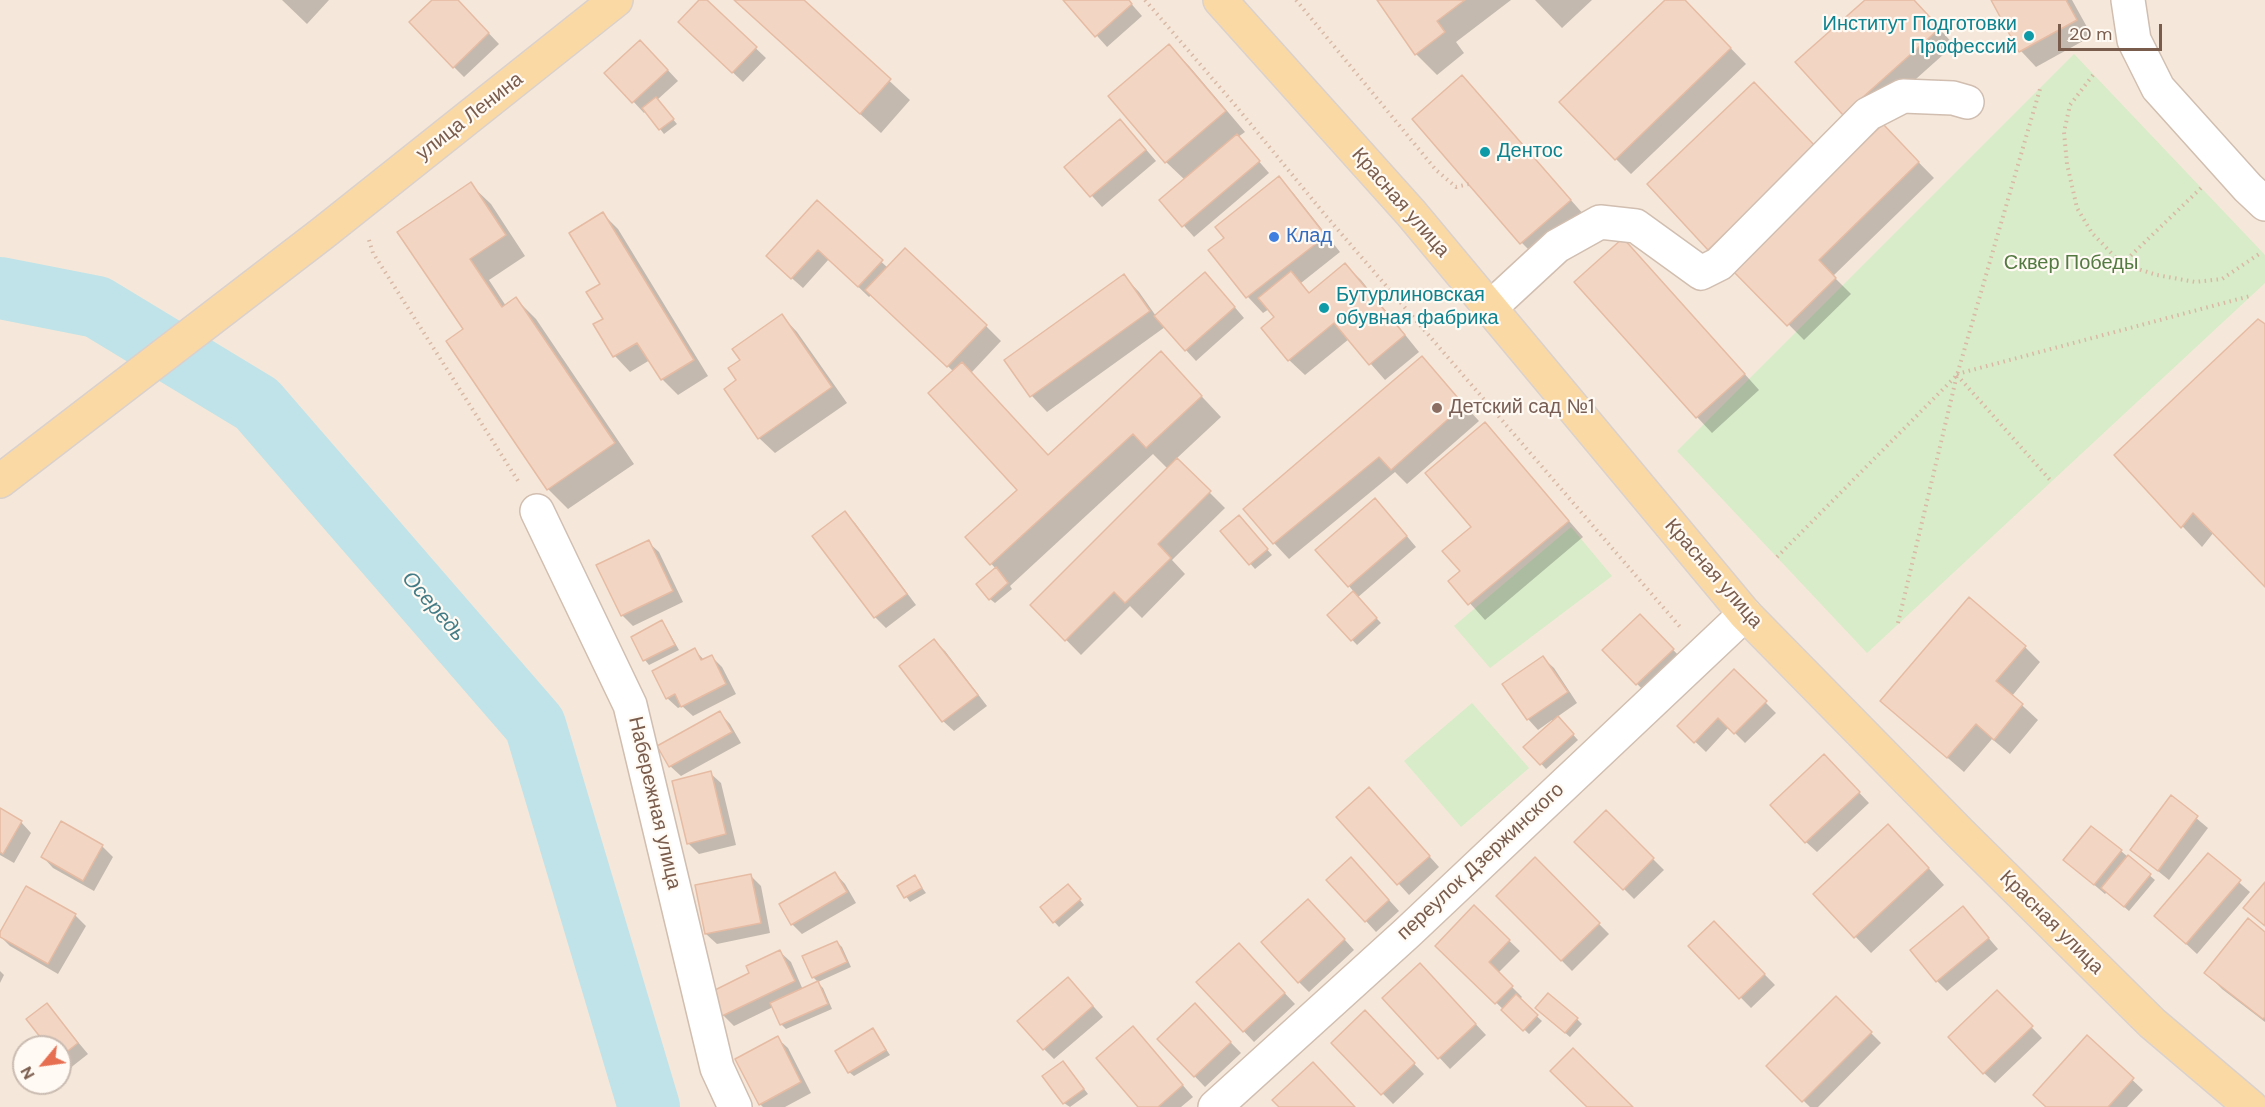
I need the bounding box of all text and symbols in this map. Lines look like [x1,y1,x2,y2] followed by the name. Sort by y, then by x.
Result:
[2061,12,2164,50] scale bar
[1823,13,2017,60] place label: Институт Подготовки Профессий
[2069,22,2112,46] text: 20 m
[2022,29,2036,43] marker: Институт Подготовки Профессий
[412,68,528,166] street label: улица Ленина
[1497,140,1563,164] place label: Дентос
[1346,143,1454,263] street label: Красная улица
[1478,145,1492,159] marker: Дентос
[1286,225,1332,249] place label: Клад
[1267,230,1281,244] marker: Клад
[2004,252,2138,276] park label: Сквер Победы
[1336,284,1499,331] place label: Бутурлиновская обувная фабрика
[1317,301,1331,315] marker: Бутурлиновская обувная фабрика
[1449,396,1594,420] place label: Детский сад №1
[1430,401,1444,415] marker: Детский сад №1
[1659,514,1767,634] street label: Красная улица
[396,567,470,647] water label: Осередь
[622,714,686,892] street label: Набережная улица
[1392,778,1570,946] street label: переулок Дзержинского
[1994,866,2108,980] street label: Красная улица
[12,1035,72,1095] north arrow
[16,1063,40,1083] text: N

